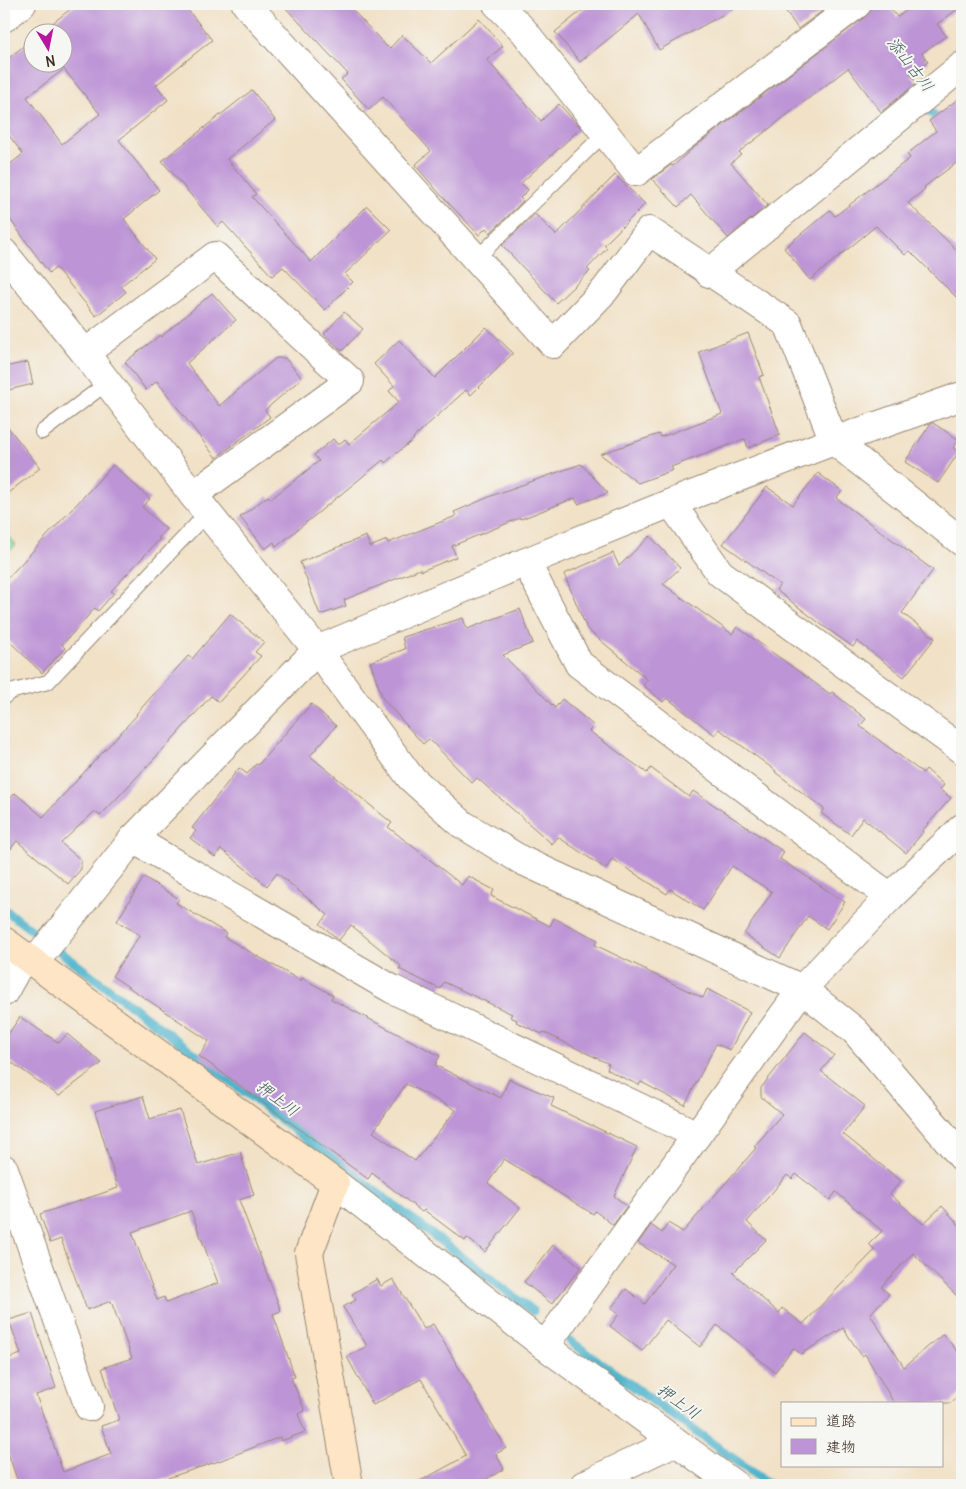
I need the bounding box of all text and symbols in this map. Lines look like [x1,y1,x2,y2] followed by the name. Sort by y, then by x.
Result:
[22,22,72,72] north arrow
[883,33,939,95] water label: 添山古川
[44,51,57,71] text: N
[253,1076,303,1120] water label: 押上川
[654,1379,704,1423] water label: 押上川
[781,1402,944,1466] legend
[826,1411,856,1430] text: 道路
[826,1437,856,1456] text: 建物

